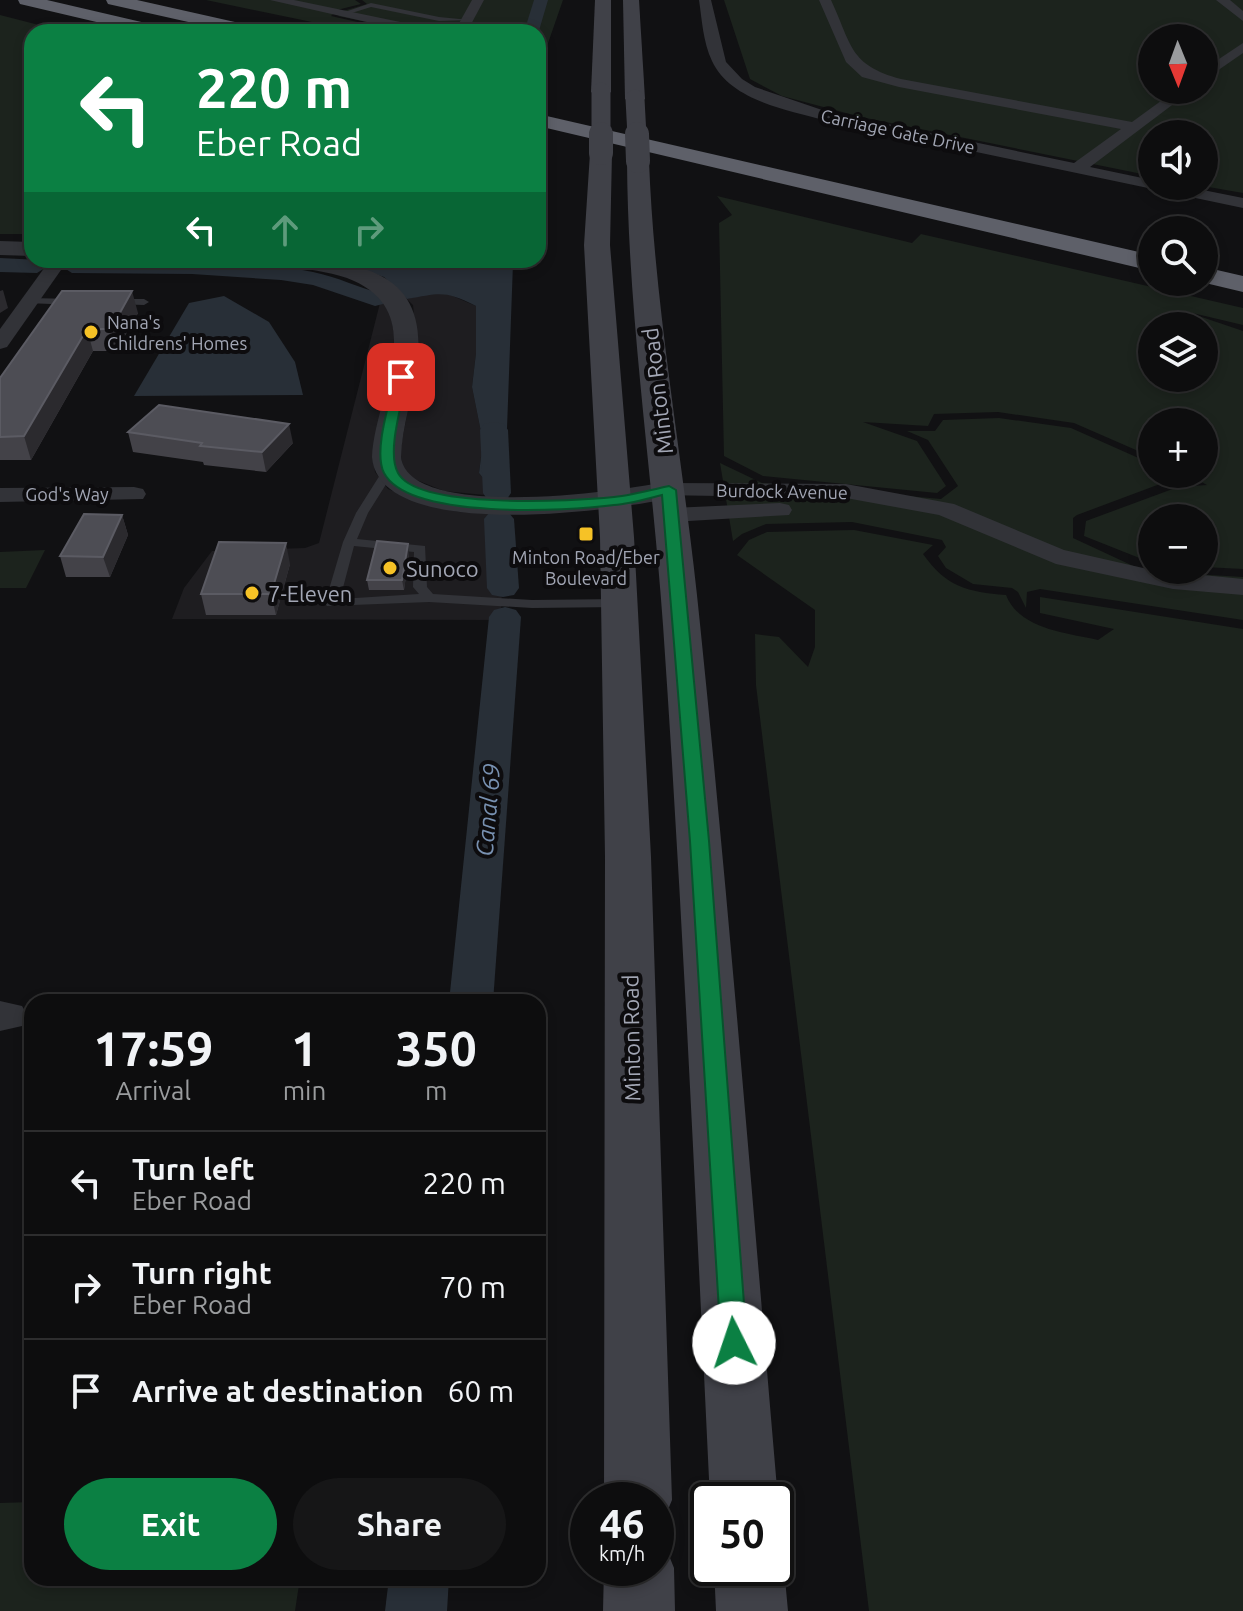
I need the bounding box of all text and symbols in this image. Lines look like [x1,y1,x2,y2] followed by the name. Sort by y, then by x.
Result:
[1138,24,1218,104] north arrow
[1138,24,1218,584] map controls
[64,56,168,160] icon: left
[196,56,352,119] text: 220 m
[819,105,977,157] street label: Carriage Gate Drive
[1138,120,1218,200] button: sound
[196,122,362,163] text: Eber Road
[179,208,223,252] icon: left
[263,208,307,252] icon: ahead
[347,208,391,252] icon: right
[1138,216,1218,296] button: search
[107,312,248,353] place label: Nana's Childrens' Homes
[1138,312,1218,392] button: layers
[82,323,100,341] marker: Nana's Childrens' Homes
[637,327,677,455] street label: Minton Road
[367,343,435,411] pin
[379,355,423,399] icon: arrive
[1138,408,1218,488] button: +
[716,480,848,502] street label: Burdock Avenue
[25,484,109,504] street label: God's Way
[1138,504,1218,584] button: −
[577,525,595,543] marker: Minton Road/Eber Boulevard
[512,547,660,588] place label: Minton Road/Eber Boulevard
[406,556,479,581] place label: Sunoco
[381,559,399,577] marker: Sunoco
[268,581,352,606] place label: 7-Eleven
[243,584,261,602] marker: 7-Eleven
[470,762,506,858] water label: Canal 69
[617,974,645,1102] street label: Minton Road
[93,1021,213,1075] text: 17:59
[291,1021,318,1075] text: 1
[396,1021,477,1075] text: 350
[115,1076,191,1105] text: Arrival
[283,1076,326,1105] text: min
[425,1076,447,1105] text: m
[132,1152,254,1186] text: Turn left
[64,1161,108,1205] icon: left
[422,1166,506,1200] text: 220 m
[132,1186,252,1215] text: Eber Road
[132,1256,272,1290] text: Turn right
[64,1265,108,1309] icon: right
[439,1270,506,1304] text: 70 m
[132,1290,252,1319] text: Eber Road
[692,1301,776,1385] position arrow
[64,1369,108,1413] icon: arrive
[132,1374,424,1408] text: Arrive at destination
[448,1374,514,1408] text: 60 m
[64,1478,277,1570] button: Exit
[293,1478,506,1570] button: Share
[690,1482,794,1586] speed limit sign: 50
[599,1501,645,1546] text: 46
[599,1542,645,1565] text: km/h

